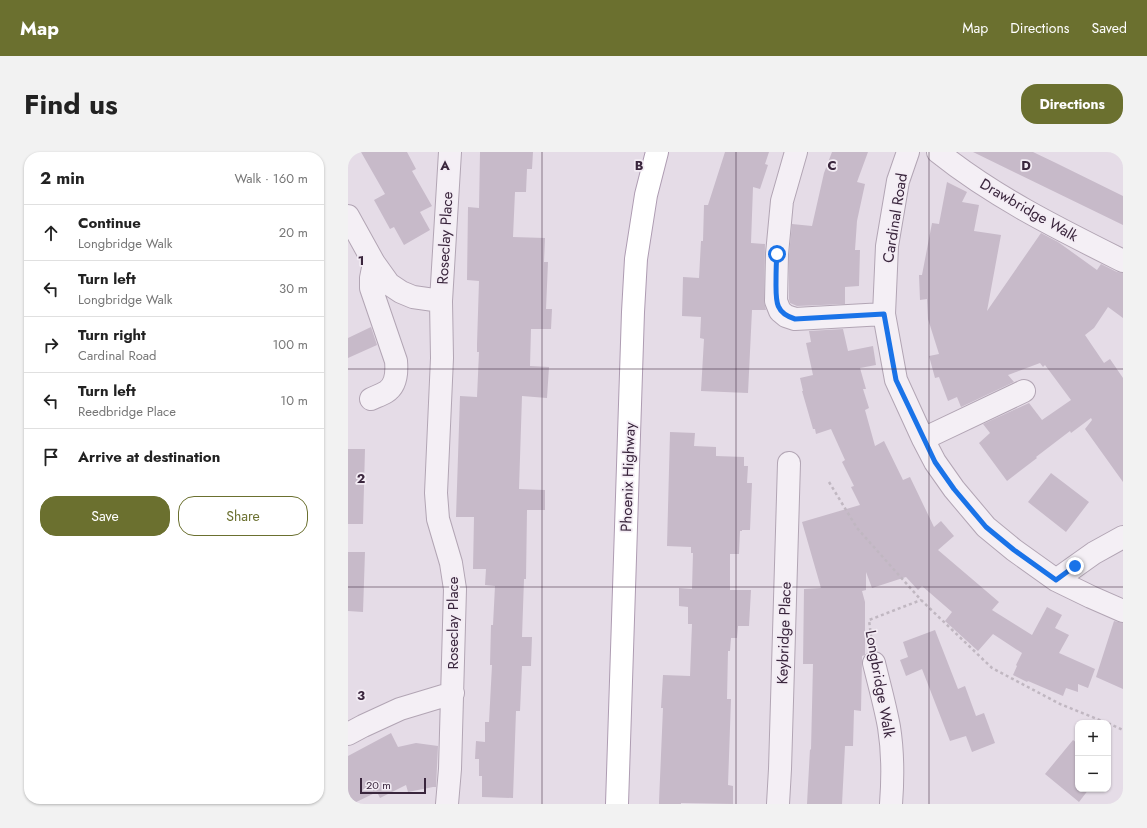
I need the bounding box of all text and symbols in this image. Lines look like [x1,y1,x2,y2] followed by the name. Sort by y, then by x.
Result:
[20,15,59,42] text: Map
[962,18,988,38] text: Map
[1010,18,1070,38] text: Directions
[1092,18,1127,38] text: Saved
[24,84,118,125] text: Find us
[1021,84,1123,124] button: Directions
[439,156,450,175] text: A
[635,156,644,175] text: B
[827,156,837,175] text: C
[1021,156,1031,175] text: D
[40,166,85,190] text: 2 min
[235,169,308,188] text: Walk · 160 m
[877,172,913,264] street label: Cardinal Road
[976,173,1083,247] street label: Drawbridge Walk
[432,191,458,285] street label: Roseclay Place
[78,212,141,234] text: Continue
[40,222,62,244] icon: ahead
[279,223,308,242] text: 20 m
[78,234,172,253] text: Longbridge Walk
[768,245,786,263] route start
[358,251,364,270] text: 1
[78,268,136,290] text: Turn left
[40,278,62,300] icon: left
[279,279,308,298] text: 30 m
[78,290,172,309] text: Longbridge Walk
[78,324,146,346] text: Turn right
[40,334,62,356] icon: right
[273,335,308,354] text: 100 m
[78,346,156,365] text: Cardinal Road
[78,380,136,402] text: Turn left
[40,390,62,412] icon: left
[280,391,308,410] text: 10 m
[78,402,176,421] text: Reedbridge Place
[615,422,641,532] street label: Phoenix Highway
[40,446,62,468] icon: arrive
[78,446,220,468] text: Arrive at destination
[357,469,365,488] text: 2
[40,496,170,536] button: Save
[178,496,308,536] button: Share
[1066,557,1084,575] route end
[442,576,464,670] street label: Roseclay Place
[771,581,797,685] street label: Keybridge Place
[860,628,900,740] street label: Longbridge Walk
[357,686,365,705] text: 3
[1075,720,1111,792] map controls
[1075,720,1111,756] button: +
[1075,756,1111,792] button: −
[360,776,426,795] scale bar
[366,777,391,793] text: 20 m

